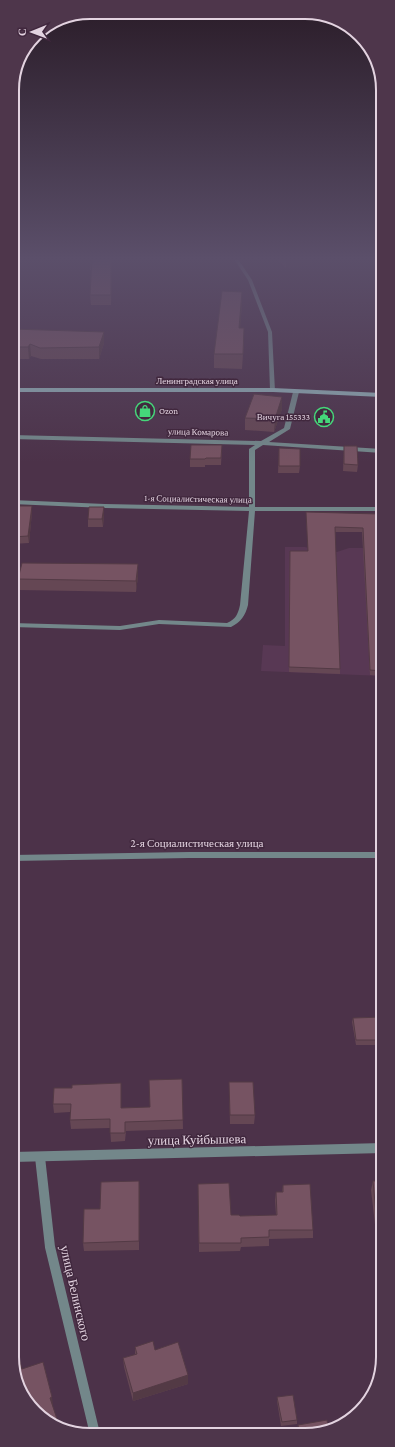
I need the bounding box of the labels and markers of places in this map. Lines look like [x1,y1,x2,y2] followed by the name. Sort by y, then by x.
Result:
[134,400,156,422] shop icon: Ozon
[159,406,178,416] place label: Ozon
[313,406,335,428] public building icon: Вичуга 155333
[257,412,310,422] place label: Вичуга 155333

